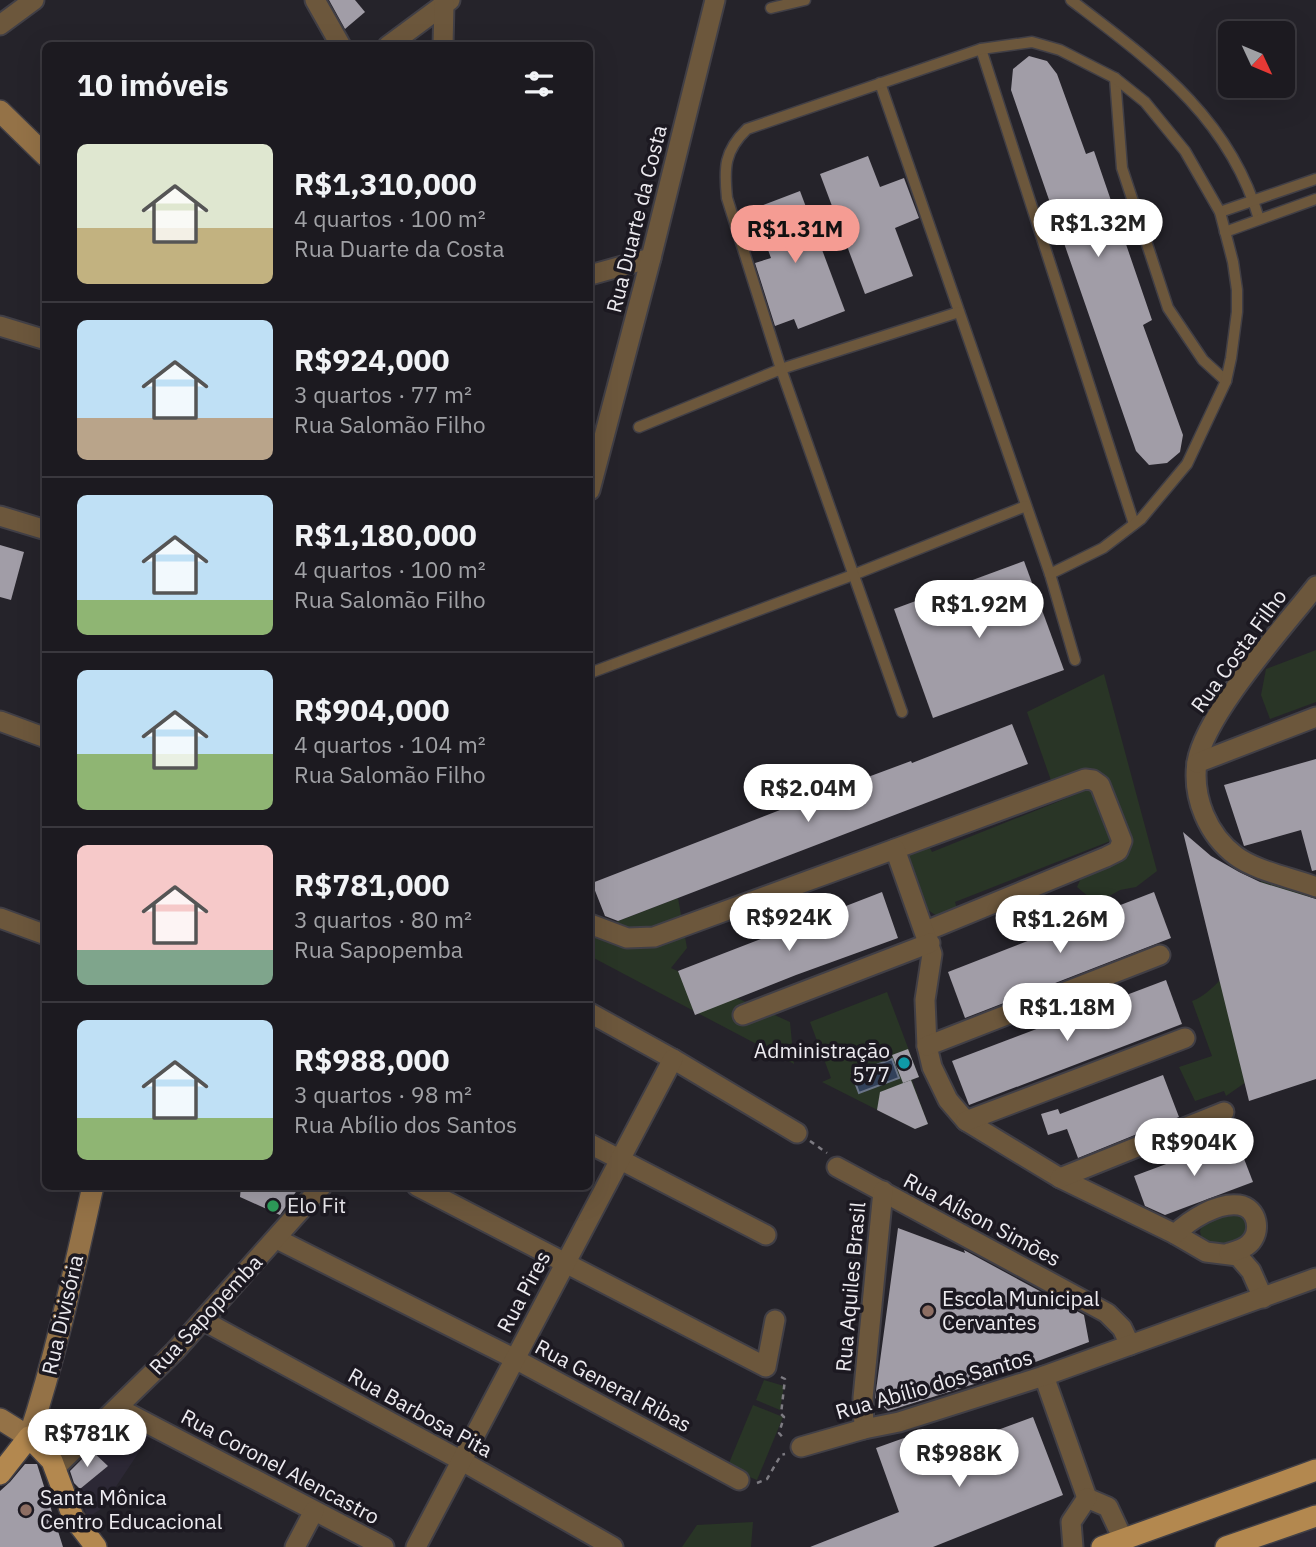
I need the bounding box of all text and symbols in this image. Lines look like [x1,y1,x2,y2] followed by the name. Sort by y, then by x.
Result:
[1218,21,1295,98] north arrow
[1218,21,1295,98] map controls
[77,65,229,104] text: 10 imóveis
[520,65,558,103] icon: filters
[599,122,673,315] street label: Rua Duarte da Costa
[294,164,477,203] text: R$1,310,000
[133,172,217,256] icon: home
[1033,200,1163,259] pin: R$1.32M
[294,203,486,233] text: 4 quartos · 100 m²
[730,205,860,265] pin: R$1.31M
[1050,207,1146,237] text: R$1.32M
[747,213,843,243] text: R$1.31M
[294,233,504,263] text: Rua Duarte da Costa
[294,340,450,379] text: R$924,000
[133,348,217,432] icon: home
[294,379,472,409] text: 3 quartos · 77 m²
[294,409,486,439] text: Rua Salomão Filho
[294,515,477,554] text: R$1,180,000
[133,523,217,607] icon: home
[294,554,486,584] text: 4 quartos · 100 m²
[914,580,1044,640] pin: R$1.92M
[1184,583,1293,718] street label: Rua Costa Filho
[294,584,486,614] text: Rua Salomão Filho
[931,588,1027,618] text: R$1.92M
[294,690,450,729] text: R$904,000
[133,698,217,782] icon: home
[294,729,486,759] text: 4 quartos · 104 m²
[294,759,486,789] text: Rua Salomão Filho
[743,764,873,824] pin: R$2.04M
[760,772,856,802] text: R$2.04M
[294,865,450,904] text: R$781,000
[133,873,217,957] icon: home
[732,894,846,953] pin: R$924K
[995,895,1125,955] pin: R$1.26M
[746,901,832,931] text: R$924K
[1012,903,1108,933] text: R$1.26M
[294,904,472,934] text: 3 quartos · 80 m²
[294,934,463,964] text: Rua Sapopemba
[1002,984,1132,1043] pin: R$1.18M
[1019,991,1115,1021] text: R$1.18M
[754,1036,890,1088] place label: Administração 577
[294,1040,450,1079] text: R$988,000
[133,1048,217,1132] icon: home
[896,1055,912,1071] marker: Administração 577
[294,1079,472,1109] text: 3 quartos · 98 m²
[294,1109,517,1139] text: Rua Abílio dos Santos
[1137,1118,1251,1178] pin: R$904K
[1151,1126,1237,1156] text: R$904K
[899,1166,1066,1272] street label: Rua Aílson Simões
[287,1191,346,1219] place label: Elo Fit
[265,1198,281,1214] marker: Elo Fit
[829,1200,871,1373] street label: Rua Aquiles Brasil
[490,1246,556,1337] street label: Rua Pires
[142,1248,268,1380] street label: Rua Sapopemba
[35,1252,89,1378] street label: Rua Divisória
[942,1284,1100,1336] place label: Escola Municipal Cervantes
[920,1303,936,1319] marker: Escola Municipal Cervantes
[531,1332,696,1438] street label: Rua General Ribas
[832,1342,1036,1426] street label: Rua Abílio dos Santos
[343,1361,498,1463] street label: Rua Barbosa Pita
[176,1402,385,1530] street label: Rua Coronel Alencastro
[30,1410,144,1469] pin: R$781K
[44,1417,130,1447] text: R$781K
[902,1430,1016,1489] pin: R$988K
[916,1437,1002,1467] text: R$988K
[40,1483,223,1535] place label: Santa Mônica Centro Educacional
[18,1502,34,1518] marker: Santa Mônica Centro Educacional

